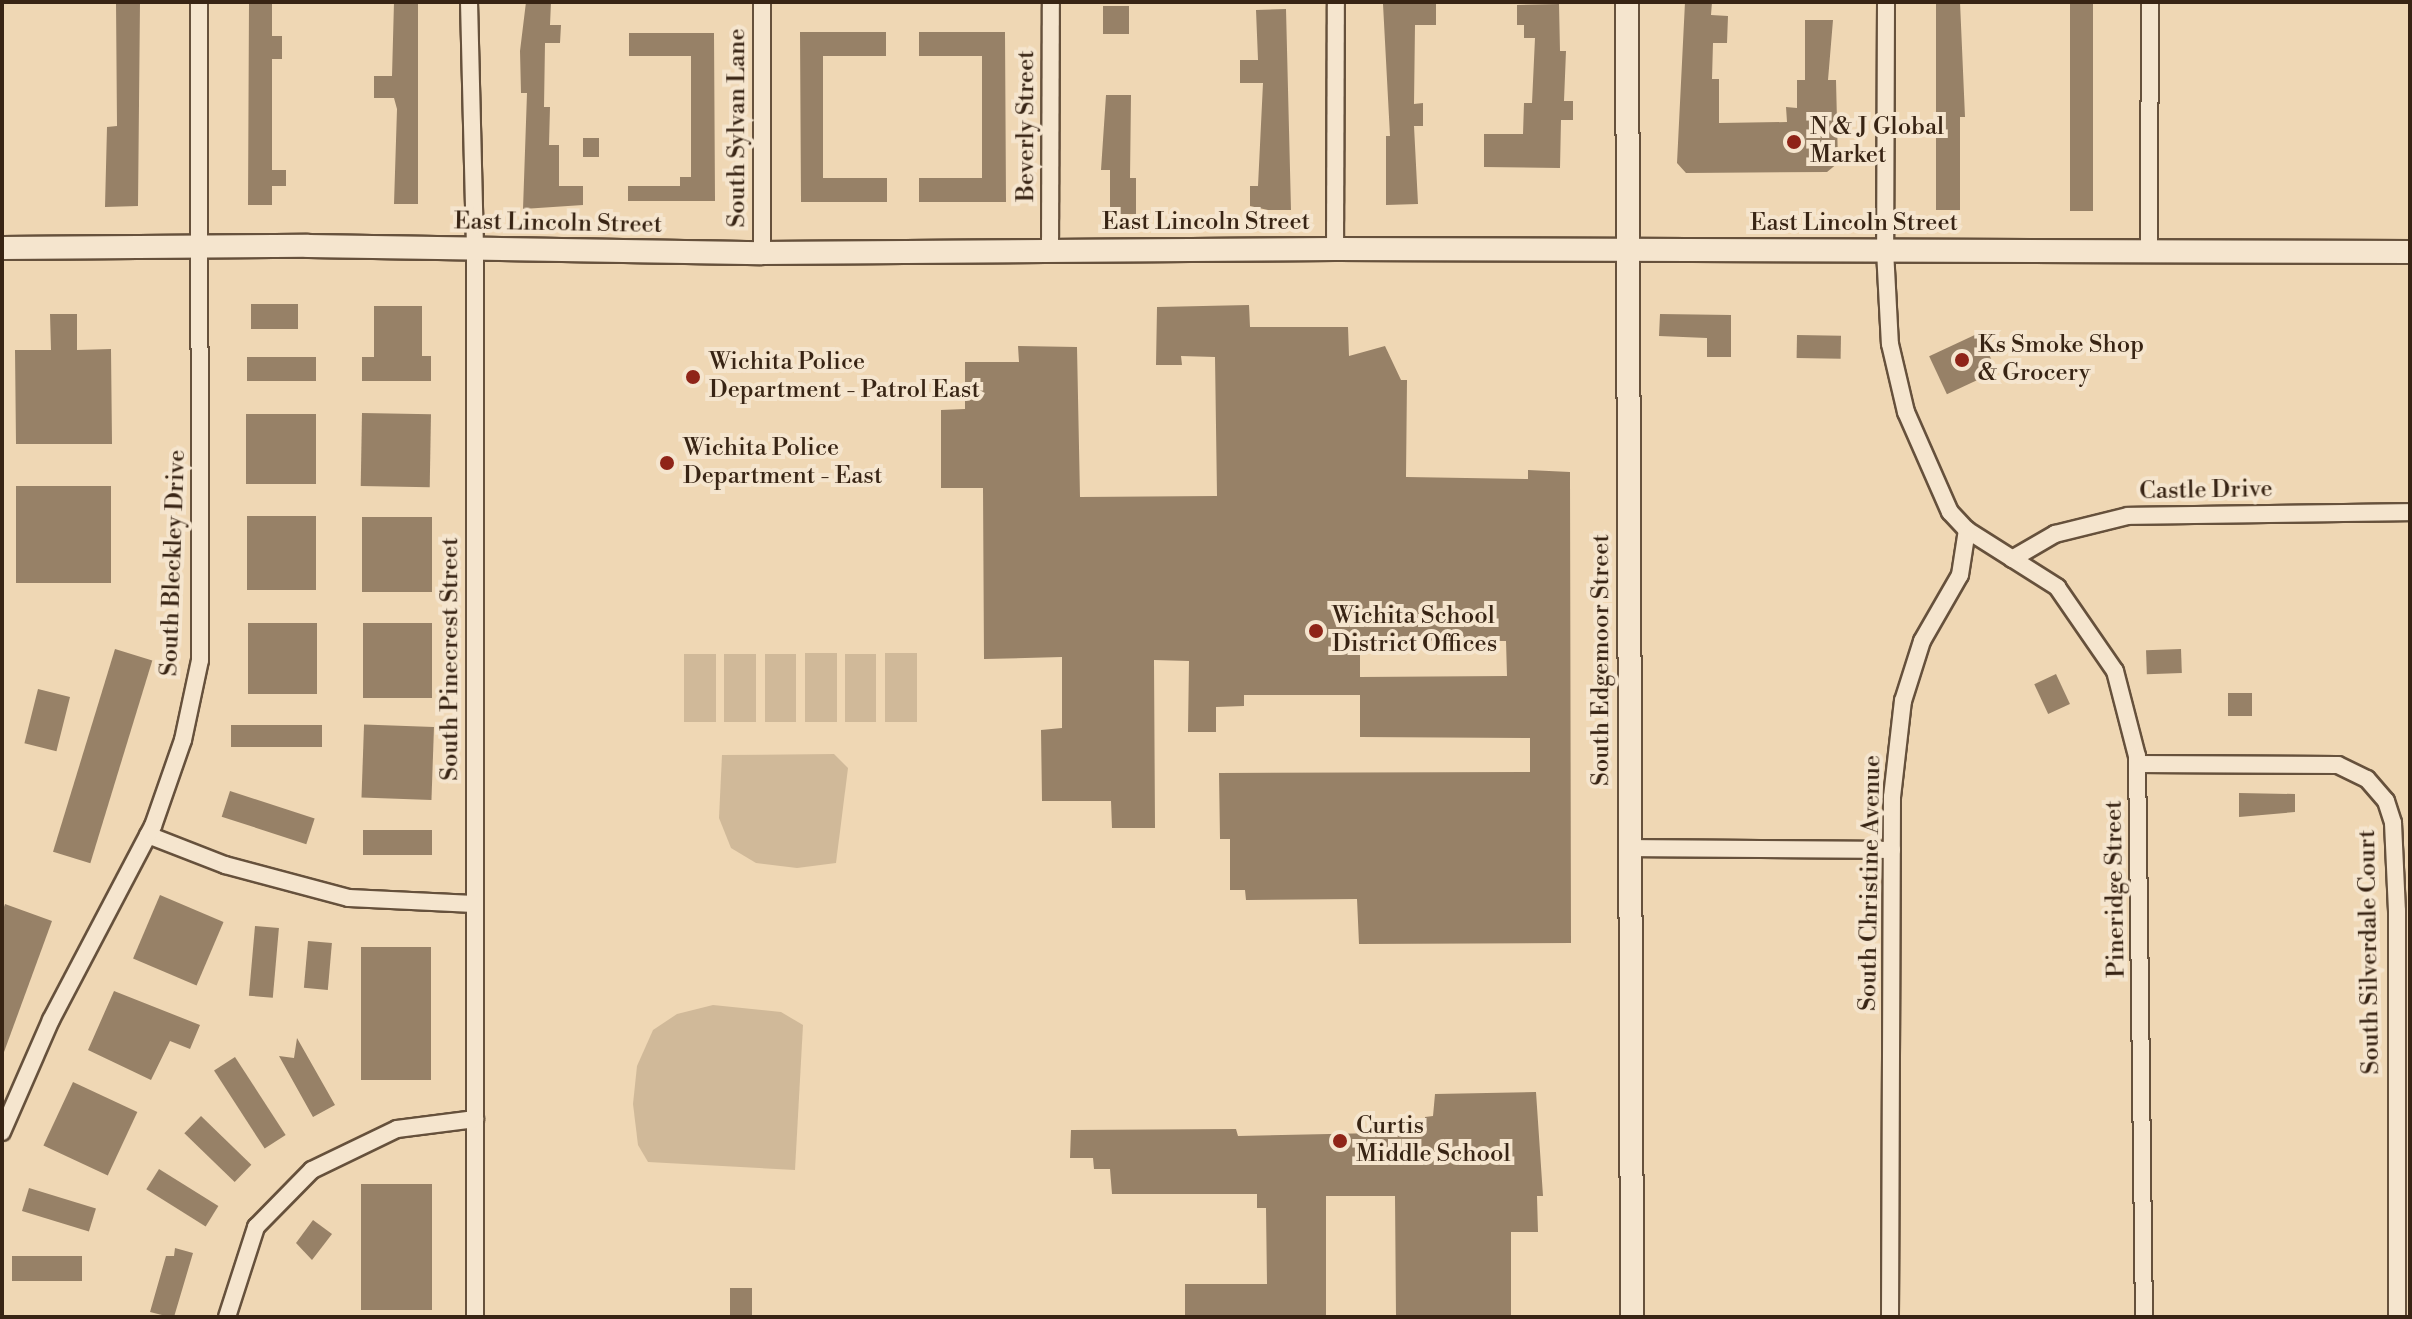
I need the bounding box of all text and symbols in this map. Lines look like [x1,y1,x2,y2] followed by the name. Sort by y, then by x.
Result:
[724,28,752,228] street label: South Sylvan Lane
[1013,50,1041,202] street label: Beverly Street
[1810,114,1944,170] place label: N & J Global Market
[1785,133,1803,151] marker: N & J Global Market
[454,208,662,240] street label: East Lincoln Street
[1102,209,1310,237] street label: East Lincoln Street
[1750,210,1958,238] street label: East Lincoln Street
[1978,332,2144,388] place label: Ks Smoke Shop & Grocery
[709,349,980,405] place label: Wichita Police Department - Patrol East
[1953,351,1971,369] marker: Ks Smoke Shop & Grocery
[684,368,702,386] marker: Wichita Police Department - Patrol East
[683,435,883,491] place label: Wichita Police Department - East
[156,449,192,677] street label: South Bleckley Drive
[658,454,676,472] marker: Wichita Police Department - East
[2139,475,2273,507] street label: Castle Drive
[1588,534,1616,786] street label: South Edgemoor Street
[437,537,465,781] street label: South Pinecrest Street
[1332,603,1497,659] place label: Wichita School District Offices
[1307,622,1325,640] marker: Wichita School District Offices
[1854,755,1888,1011] street label: South Christine Avenue
[2100,800,2132,978] street label: Pineridge Street
[2353,829,2387,1075] street label: South Silverdale Court
[1356,1113,1511,1169] place label: Curtis Middle School
[1331,1132,1349,1150] marker: Curtis Middle School

